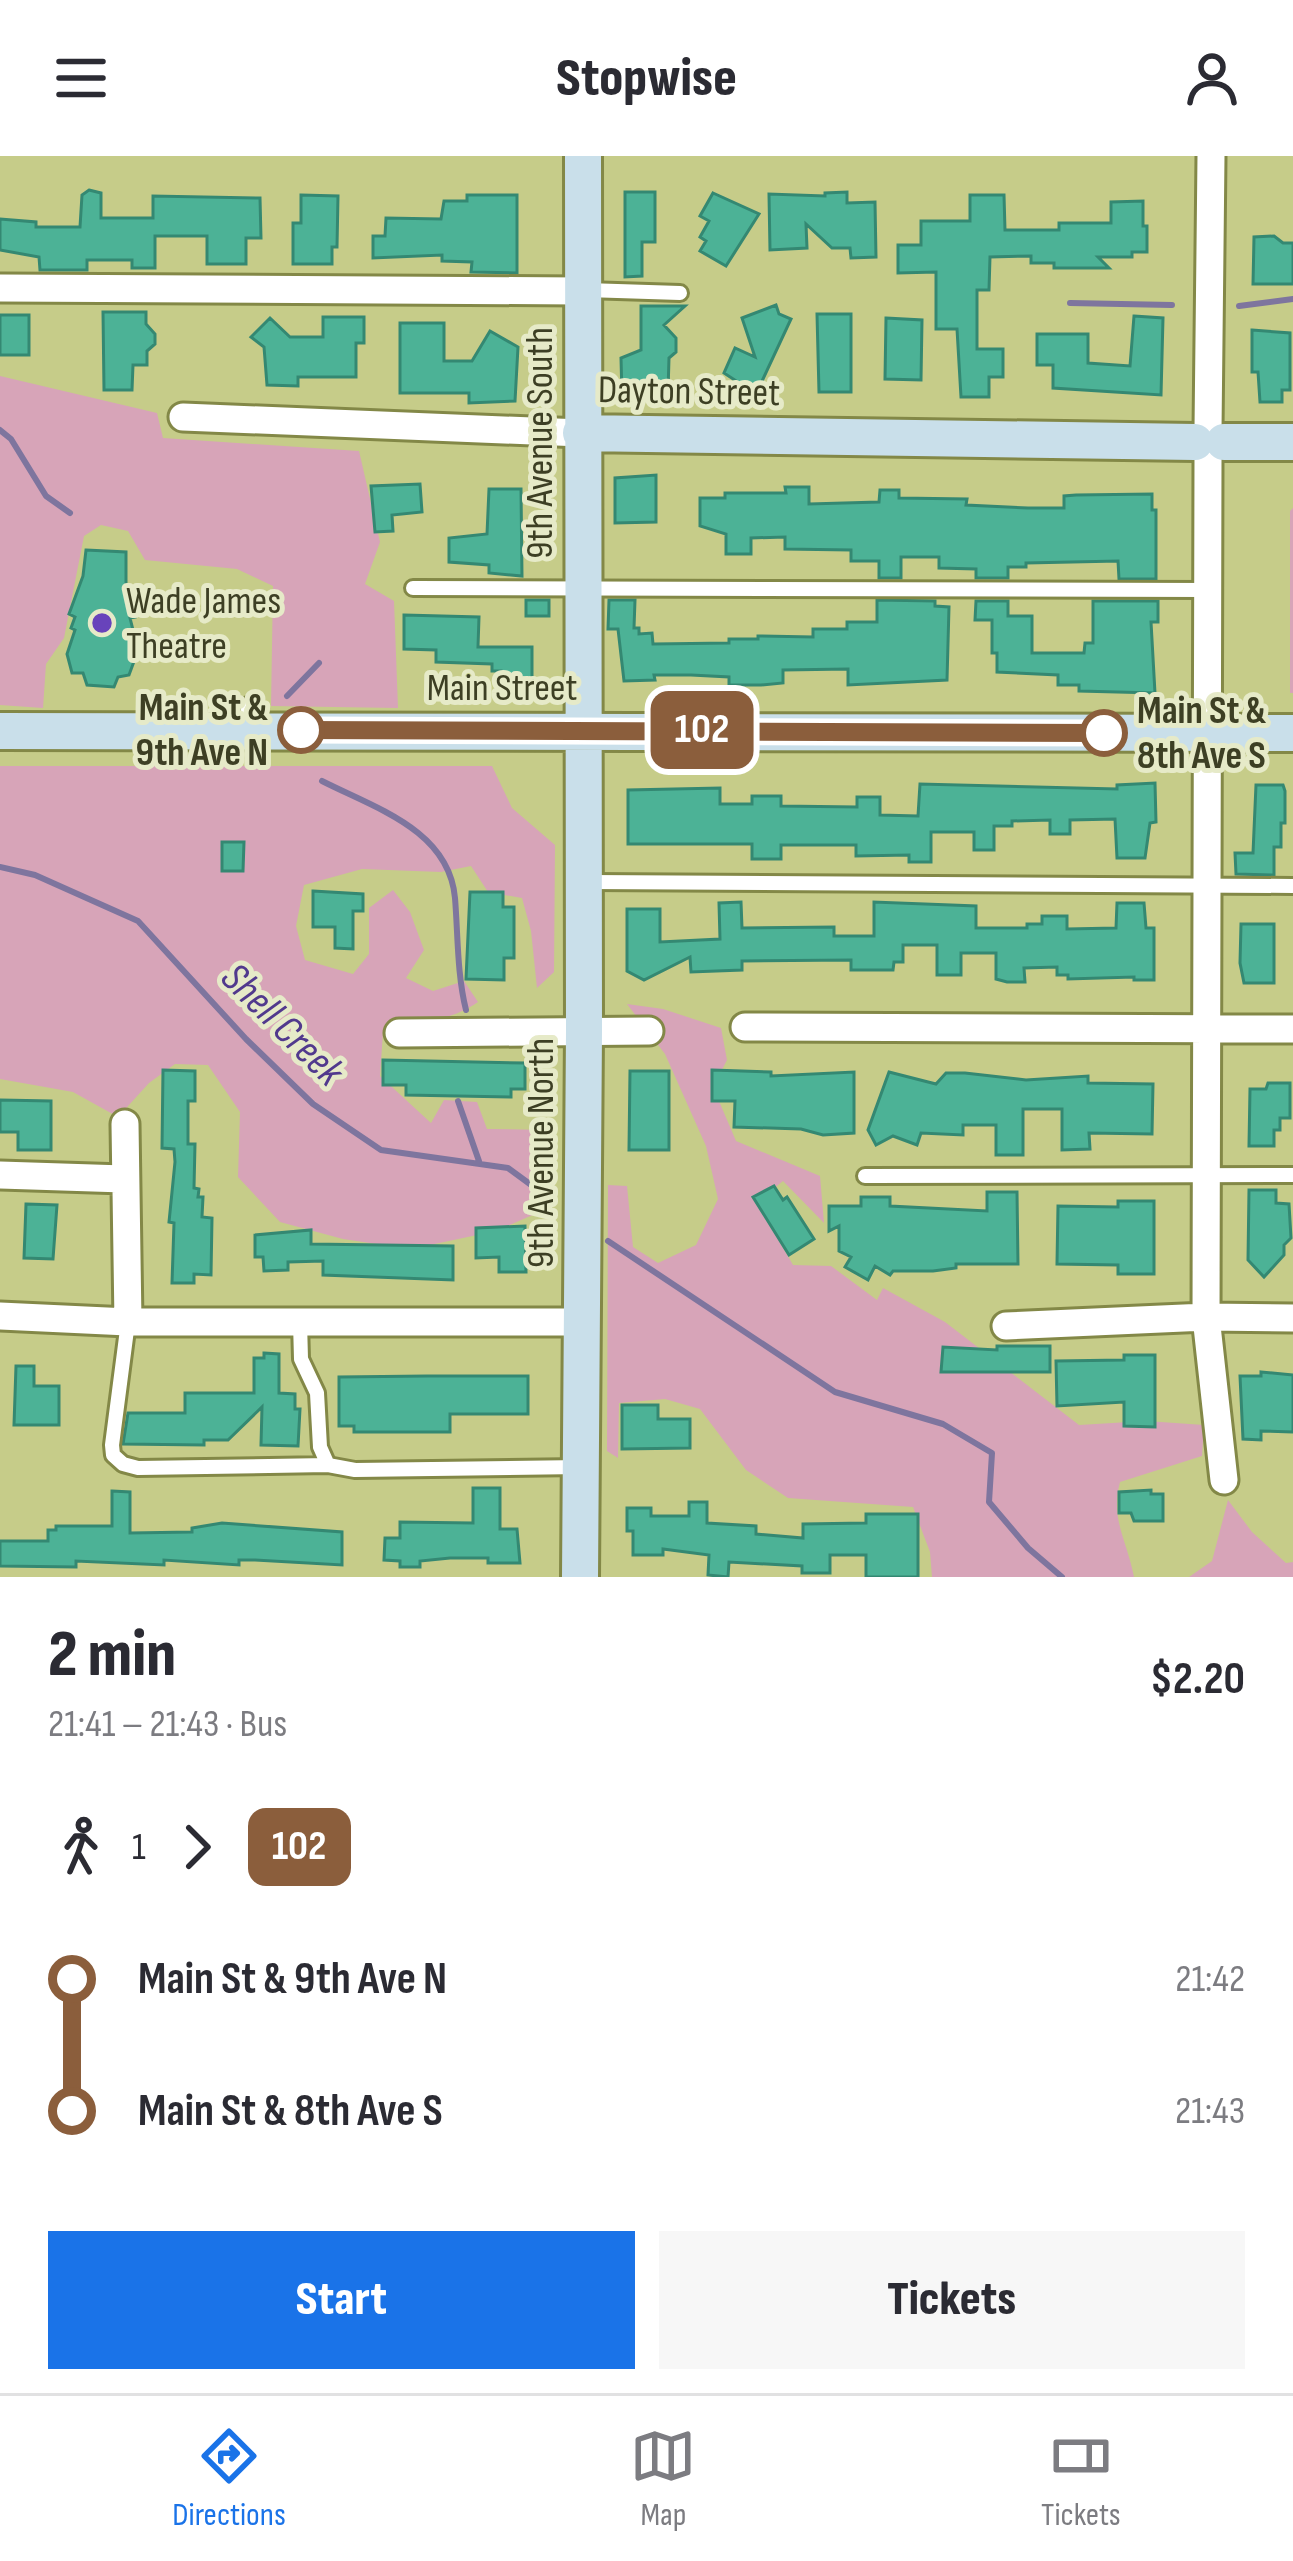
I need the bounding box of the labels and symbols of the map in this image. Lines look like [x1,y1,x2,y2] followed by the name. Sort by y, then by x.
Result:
[517,327,564,559] street label: 9th Avenue South
[598,367,780,417] street label: Dayton Street
[126,578,281,670] place label: Wade James Theatre
[89,610,115,636] marker: Wade James Theatre
[427,665,577,712] street label: Main Street
[136,685,268,777] place label: Main St & 9th Ave N
[1137,688,1266,780] place label: Main St & 8th Ave S
[633,691,771,769] line badge: 102
[279,708,323,752] marker: Main St & 9th Ave N
[1082,711,1126,755] marker: Main St & 8th Ave S
[210,953,355,1098] water label: Shell Creek
[518,1038,565,1268] street label: 9th Avenue North

